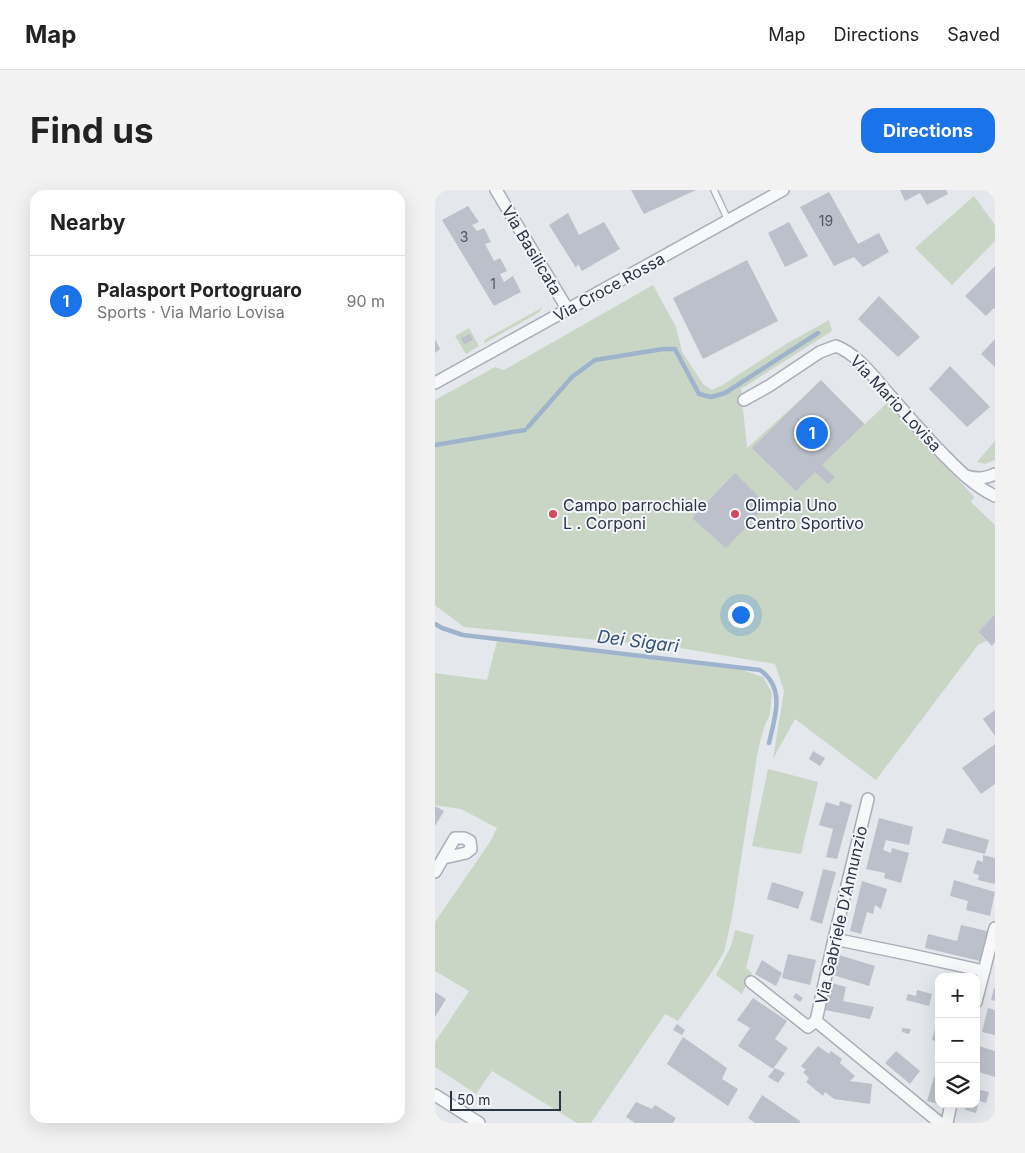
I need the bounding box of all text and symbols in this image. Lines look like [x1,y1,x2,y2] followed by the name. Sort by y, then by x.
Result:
[25,20,76,49] text: Map
[768,24,806,45] text: Map
[834,24,919,45] text: Directions
[947,24,1000,45] text: Saved
[861,108,995,153] button: Directions
[30,109,154,151] text: Find us
[498,202,566,298] street label: Via Basilicata
[50,210,125,235] text: Nearby
[819,212,833,229] house number: 19
[460,228,468,245] house number: 3
[550,248,668,326] street label: Via Croce Rossa
[490,275,496,292] house number: 1
[97,279,302,302] text: Palasport Portogruaro
[63,291,69,311] text: 1
[346,291,385,311] text: 90 m
[97,302,285,322] text: Sports · Via Mario Lovisa
[846,351,946,455] street label: Via Mario Lovisa
[796,414,828,452] pin: 1
[563,495,707,533] place label: Campo parrochiale L . Corponi
[745,495,864,533] place label: Olimpia Uno Centro Sportivo
[547,508,559,520] marker: Campo parrochiale L . Corponi
[729,508,741,520] marker: Olimpia Uno Centro Sportivo
[728,602,754,628] your location
[596,626,681,657] water label: Dei Sigari
[811,824,871,1006] street label: Via Gabriele D'Annunzio
[935,973,980,1108] map controls
[935,973,980,1018] button: +
[935,1018,980,1063] button: −
[935,1063,980,1108] button: layers
[450,1088,561,1111] scale bar
[457,1091,491,1108] text: 50 m

